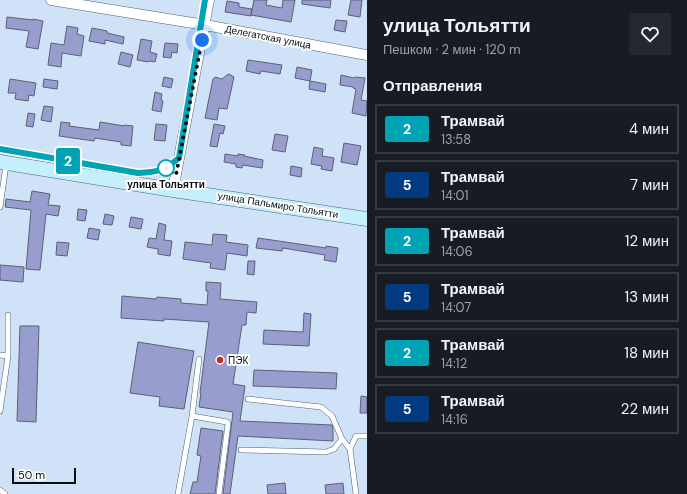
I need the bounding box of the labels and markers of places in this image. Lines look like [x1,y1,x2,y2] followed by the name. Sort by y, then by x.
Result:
[157,159,175,177] marker: улица Тольятти
[127,178,205,191] place label: улица Тольятти
[228,354,248,367] place label: ПЭК
[215,355,225,365] marker: ПЭК

